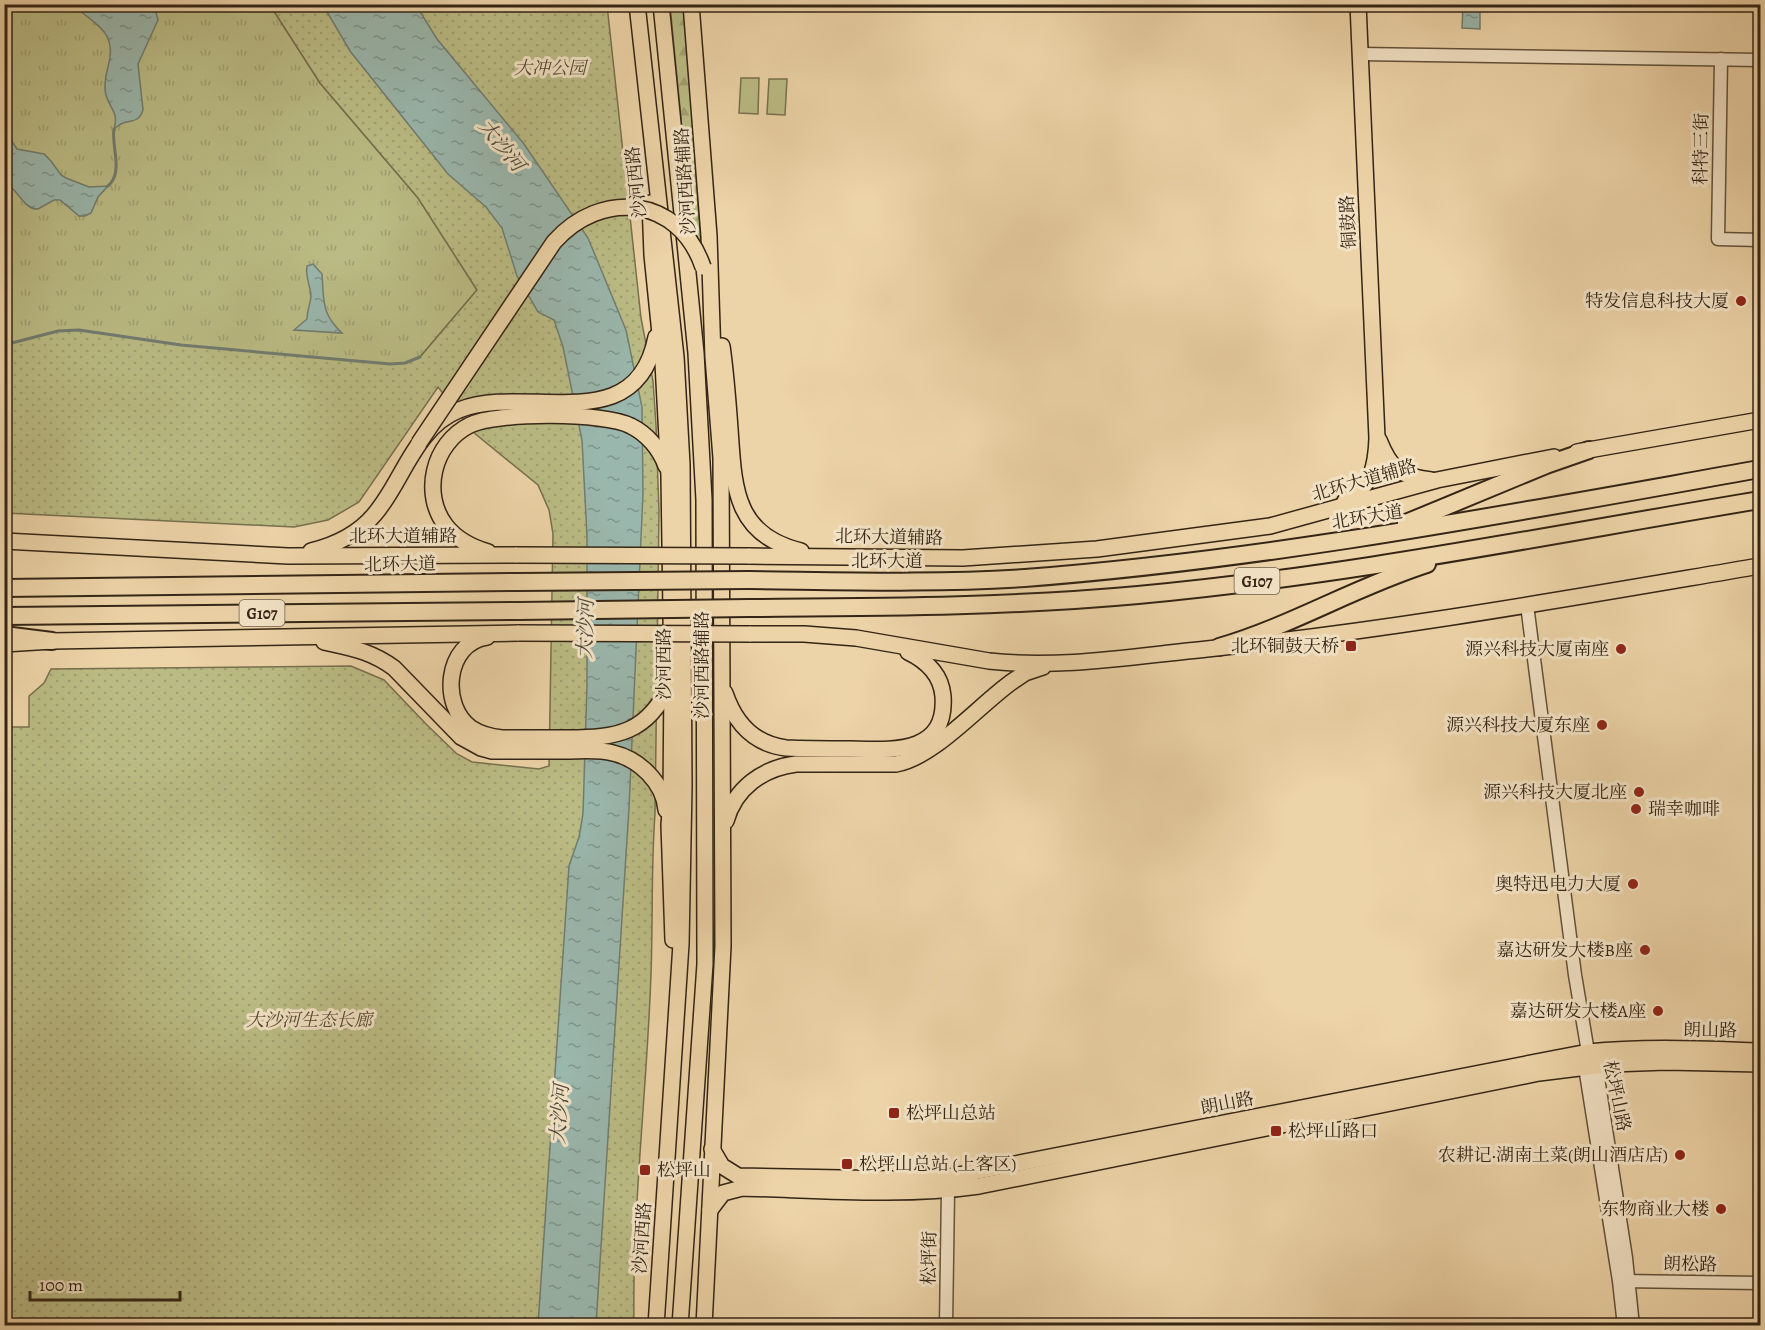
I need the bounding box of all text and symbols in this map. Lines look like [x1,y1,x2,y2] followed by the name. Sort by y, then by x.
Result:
[514,56,589,80] park label: 大冲公园
[1688,113,1714,185] street label: 科特三街
[472,114,533,179] water label: 大沙河
[669,126,701,236] street label: 沙河西路辅路
[620,145,652,219] street label: 沙河西路
[1335,194,1361,250] street label: 铜鼓路
[1585,289,1729,313] place label: 特发信息科技大厦
[1734,294,1748,308] marker: 特发信息科技大厦
[1309,454,1419,506] street label: 北环大道辅路
[1330,500,1404,534] street label: 北环大道
[349,524,457,548] street label: 北环大道辅路
[835,524,943,550] street label: 北环大道辅路
[851,549,923,573] street label: 北环大道
[364,551,436,577] street label: 北环大道
[1234,568,1280,594] road number: G107
[571,596,600,659] water label: 大沙河
[240,600,284,626] road number: G107
[690,611,714,719] street label: 沙河西路辅路
[652,628,676,700] street label: 沙河西路
[1231,634,1339,658] place label: 北环铜鼓天桥
[1465,637,1609,661] place label: 源兴科技大厦南座
[1344,639,1358,653] marker: 北环铜鼓天桥
[1614,642,1628,656] marker: 源兴科技大厦南座
[1446,713,1590,737] place label: 源兴科技大厦东座
[1595,718,1609,732] marker: 源兴科技大厦东座
[1483,780,1627,804] place label: 源兴科技大厦北座
[1632,785,1646,799] marker: 源兴科技大厦北座
[1648,797,1720,821] place label: 瑞幸咖啡
[1629,802,1643,816] marker: 瑞幸咖啡
[1495,872,1621,896] place label: 奥特迅电力大厦
[1626,877,1640,891] marker: 奥特迅电力大厦
[1496,938,1633,962] place label: 嘉达研发大楼B座
[1638,943,1652,957] marker: 嘉达研发大楼B座
[1509,999,1646,1023] place label: 嘉达研发大楼A座
[1651,1004,1665,1018] marker: 嘉达研发大楼A座
[246,1008,375,1032] park label: 大沙河生态长廊
[1683,1018,1737,1042] street label: 朗山路
[1598,1058,1636,1134] street label: 松坪山路
[544,1080,575,1145] water label: 大沙河
[1198,1086,1256,1120] street label: 朗山路
[906,1101,996,1125] place label: 松坪山总站
[887,1106,901,1120] marker: 松坪山总站
[1288,1119,1378,1143] place label: 松坪山路口
[1269,1124,1283,1138] marker: 松坪山路口
[1438,1143,1668,1167] place label: 农耕记·湖南土菜(朗山酒店店)
[1673,1148,1687,1162] marker: 农耕记·湖南土菜(朗山酒店店)
[859,1152,1016,1176] place label: 松坪山总站 (上客区)
[840,1157,854,1171] marker: 松坪山总站 (上客区)
[657,1158,711,1182] place label: 松坪山
[638,1163,652,1177] marker: 松坪山
[1601,1197,1709,1221] place label: 东物商业大楼
[628,1201,656,1275] street label: 沙河西路
[1714,1202,1728,1216] marker: 东物商业大楼
[917,1231,941,1285] street label: 松坪街
[1663,1252,1717,1276] street label: 朗松路
[30,1264,180,1302] scale bar
[39,1273,83,1297] text: 100 m

